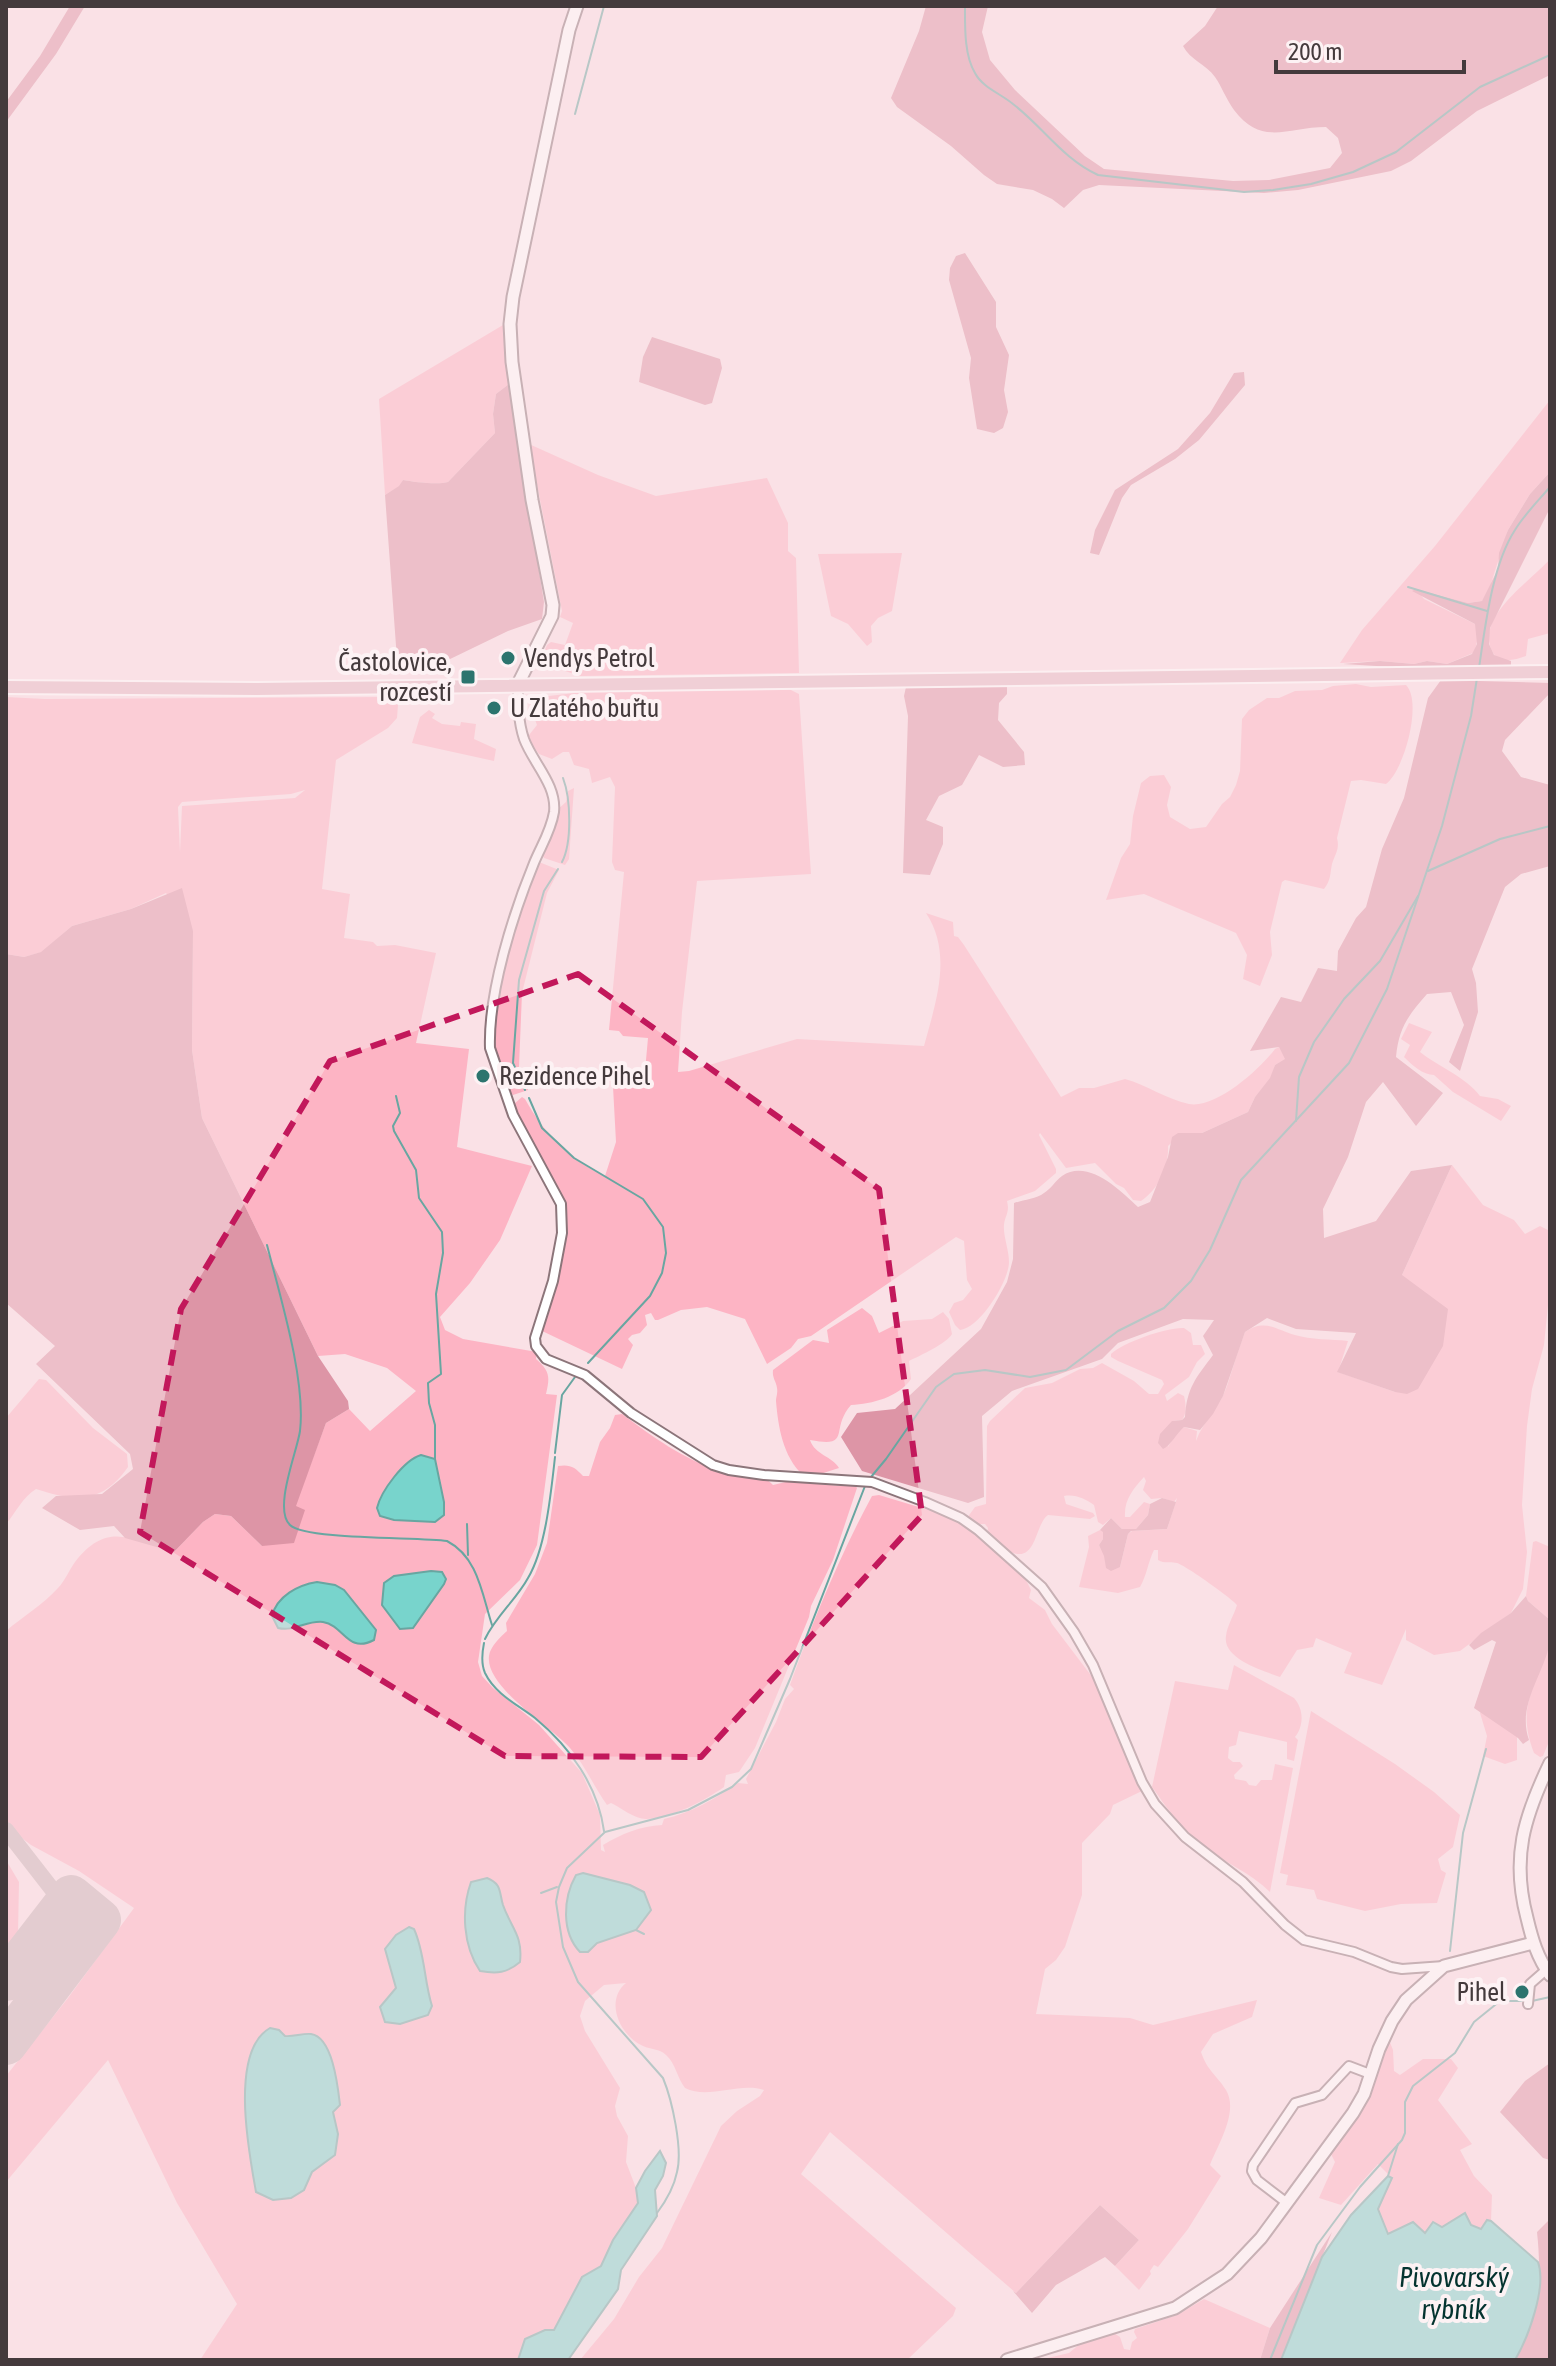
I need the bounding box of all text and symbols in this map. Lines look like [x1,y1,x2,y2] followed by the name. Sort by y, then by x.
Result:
[1276,24,1464,74] scale bar
[1288,38,1342,65] text: 200 m
[524,643,655,673] place label: Vendys Petrol
[338,647,452,707] place label: Častolovice, rozcestí
[499,649,517,667] marker: Vendys Petrol
[459,668,477,686] marker: Častolovice, rozcestí
[510,693,659,723] place label: U Zlatého buřtu
[485,699,503,717] marker: U Zlatého buřtu
[499,1061,650,1091] place label: Rezidence Pihel
[474,1067,492,1085] marker: Rezidence Pihel
[1456,1977,1506,2007] place label: Pihel
[1513,1983,1531,2001] marker: Pihel
[1399,2261,1509,2325] water label: Pivovarský rybník

